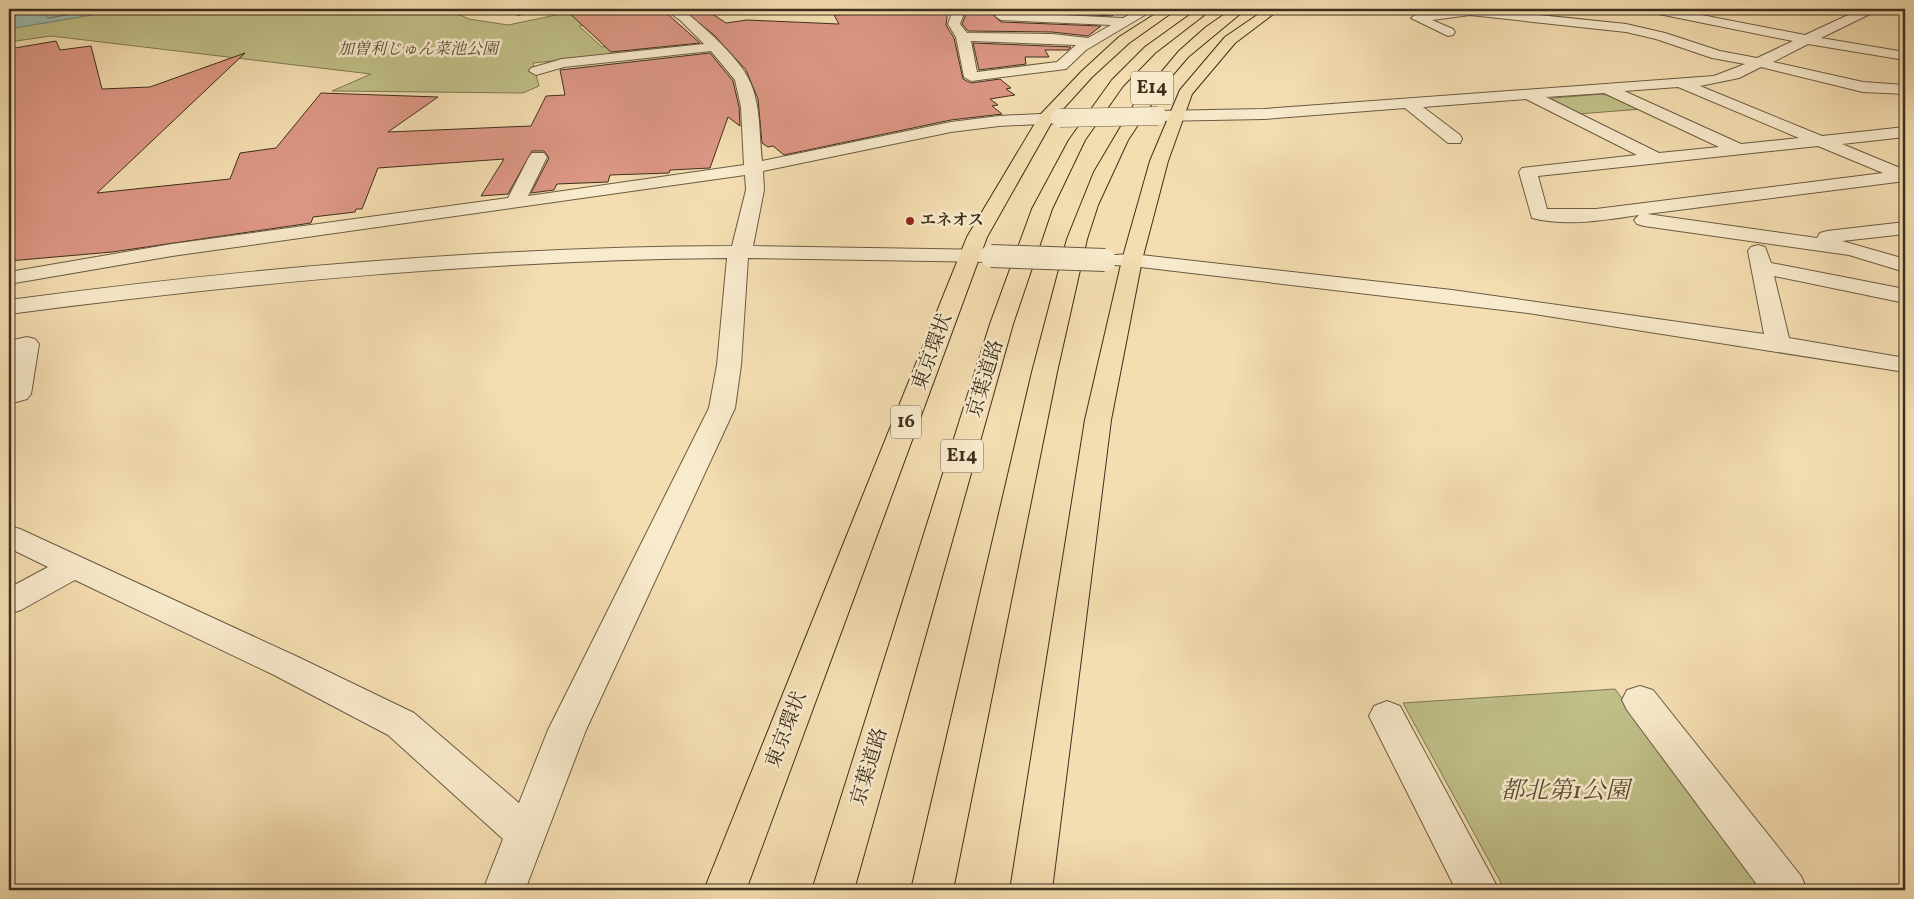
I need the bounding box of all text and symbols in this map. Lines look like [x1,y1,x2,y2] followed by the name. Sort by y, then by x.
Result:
[338,39,501,61] park label: 加曽利じゅん菜池公園
[1131,72,1173,105] road number: E14
[920,210,984,232] place label: エネオス
[904,215,916,227] marker: エネオス
[906,310,960,394] street label: 東京環状
[961,337,1011,421] street label: 京葉道路
[891,406,921,438] road number: 16
[941,440,983,472] road number: E14
[760,688,814,772] street label: 東京環状
[845,725,895,809] street label: 京葉道路
[1500,775,1634,809] park label: 都北第1公園

